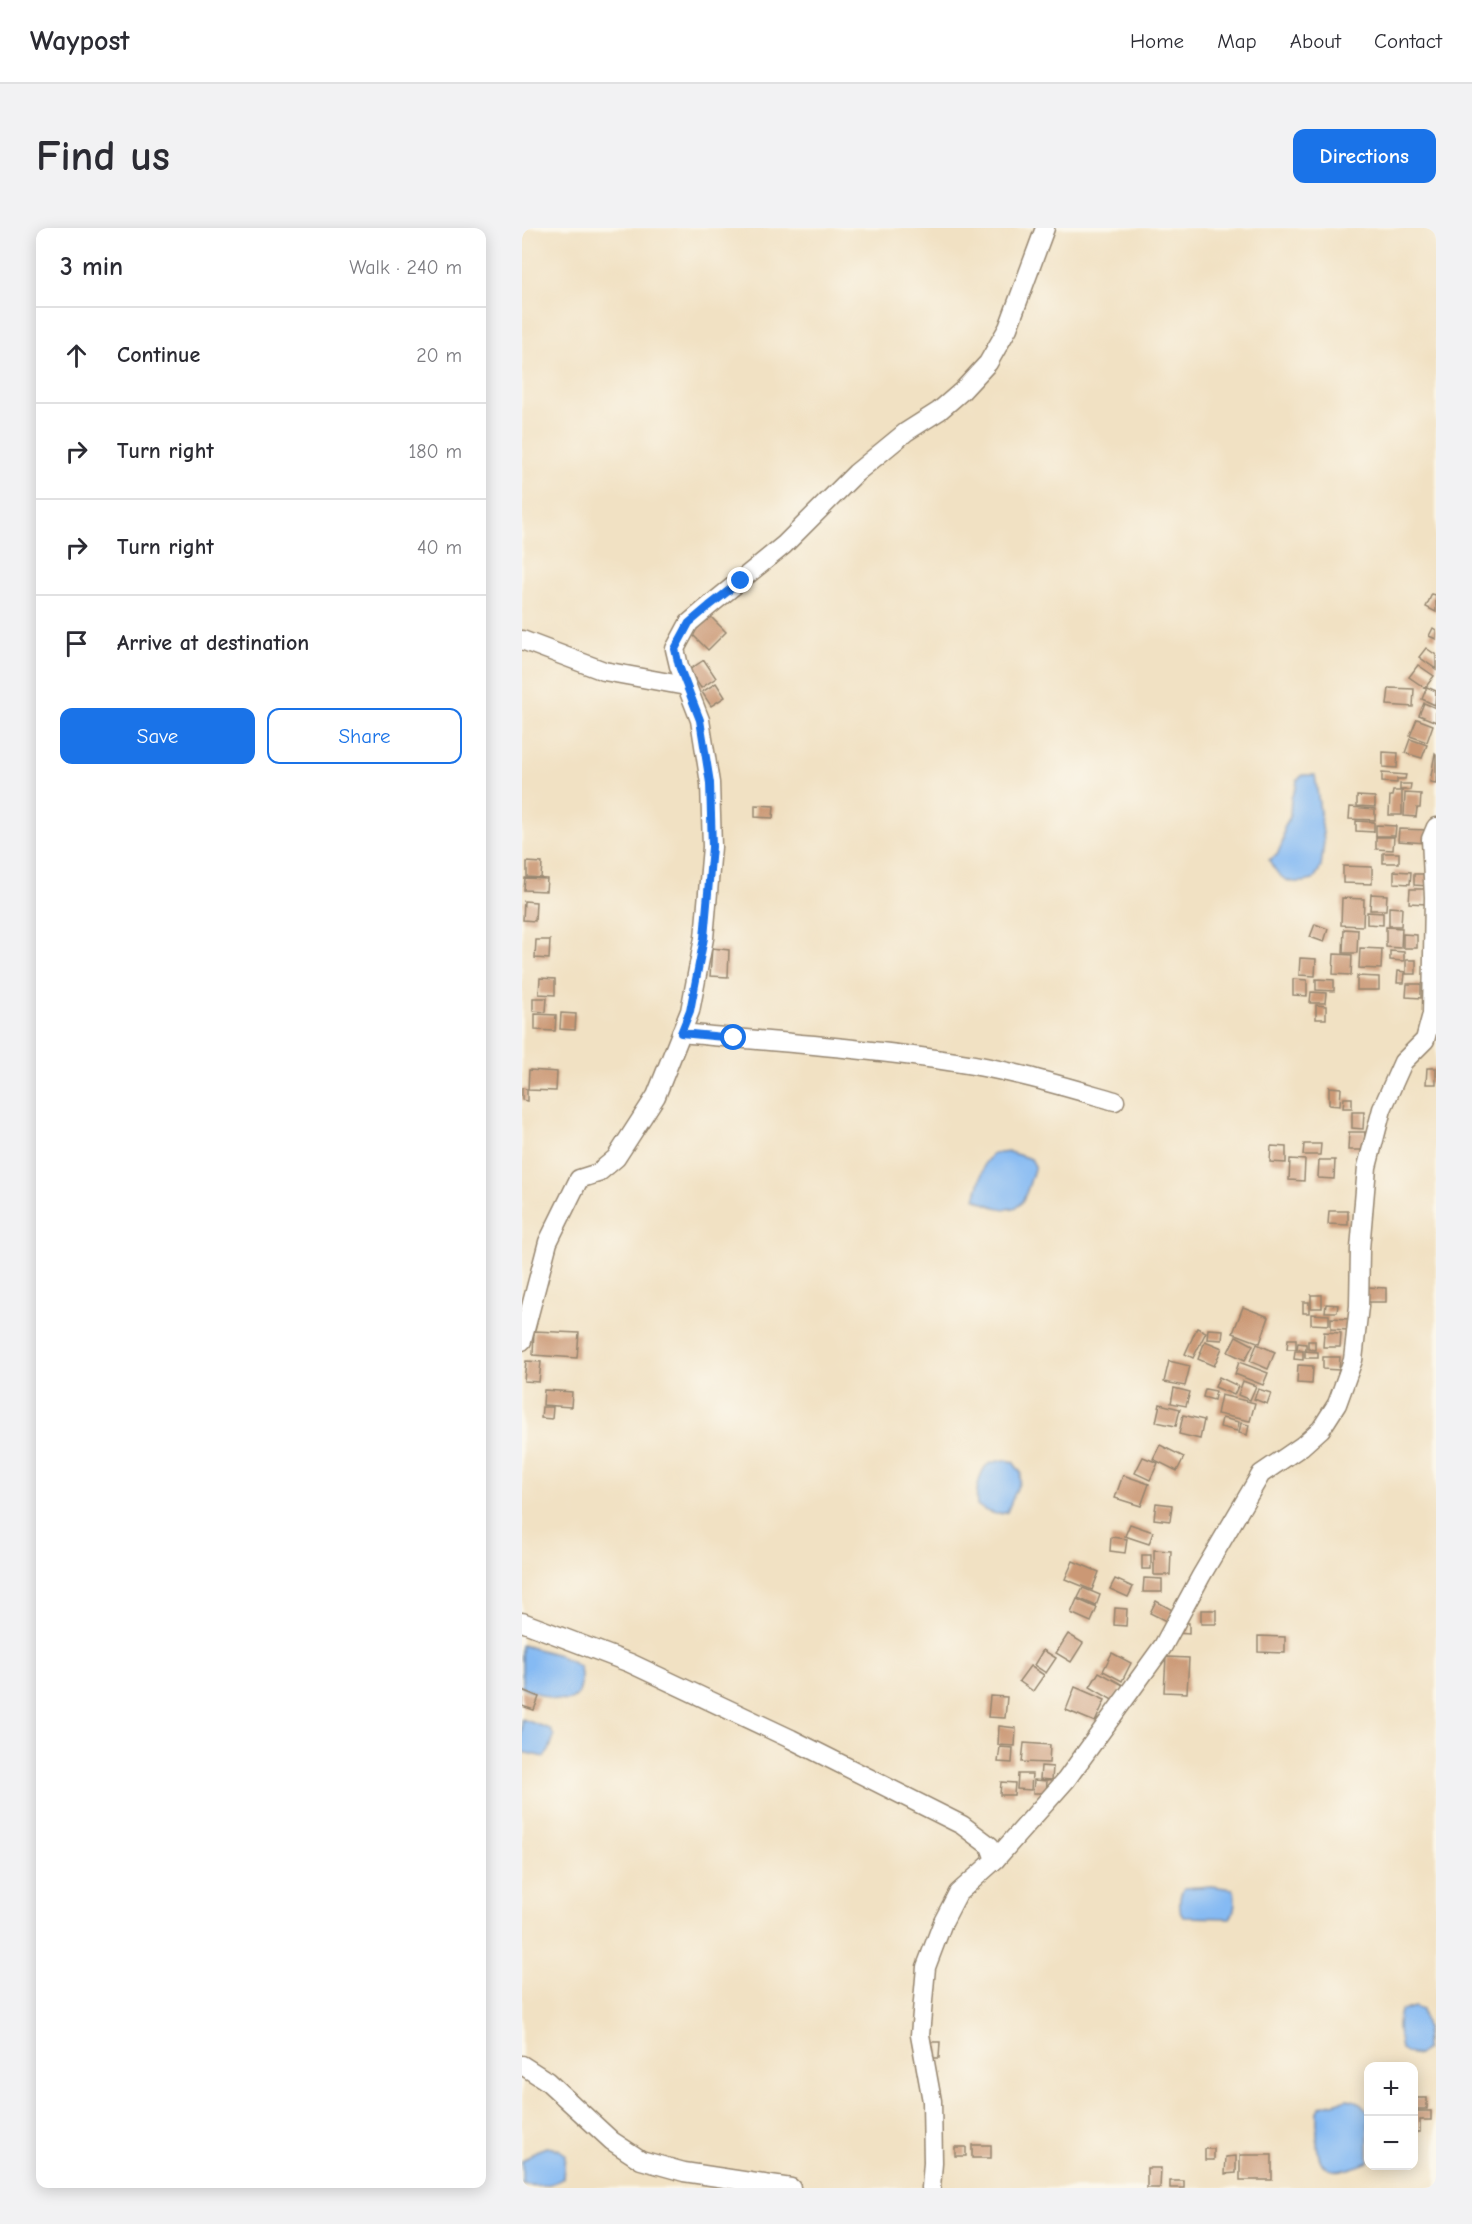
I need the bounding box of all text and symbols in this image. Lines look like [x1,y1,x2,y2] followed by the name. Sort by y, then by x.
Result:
[30,25,130,57] text: Waypost
[1130,29,1184,53] text: Home
[1217,29,1257,53] text: Map
[1290,29,1341,53] text: About
[1374,29,1442,53] text: Contact
[1293,129,1436,183] button: Directions
[36,132,170,181] text: Find us
[60,252,123,282] text: 3 min
[349,256,462,279] text: Walk · 240 m
[60,339,93,372] icon: ahead
[117,342,200,368] text: Continue
[416,344,462,367] text: 20 m
[60,435,93,468] icon: right
[117,438,214,464] text: Turn right
[408,440,462,463] text: 180 m
[60,531,93,564] icon: right
[117,534,214,560] text: Turn right
[417,536,462,559] text: 40 m
[727,567,753,593] route end
[60,627,93,660] icon: arrive
[117,630,309,656] text: Arrive at destination
[60,708,255,764] button: Save
[267,708,462,764] button: Share
[720,1024,746,1050] route start
[1364,2062,1418,2170] map controls
[1364,2062,1418,2116] button: +
[1364,2116,1418,2170] button: −

